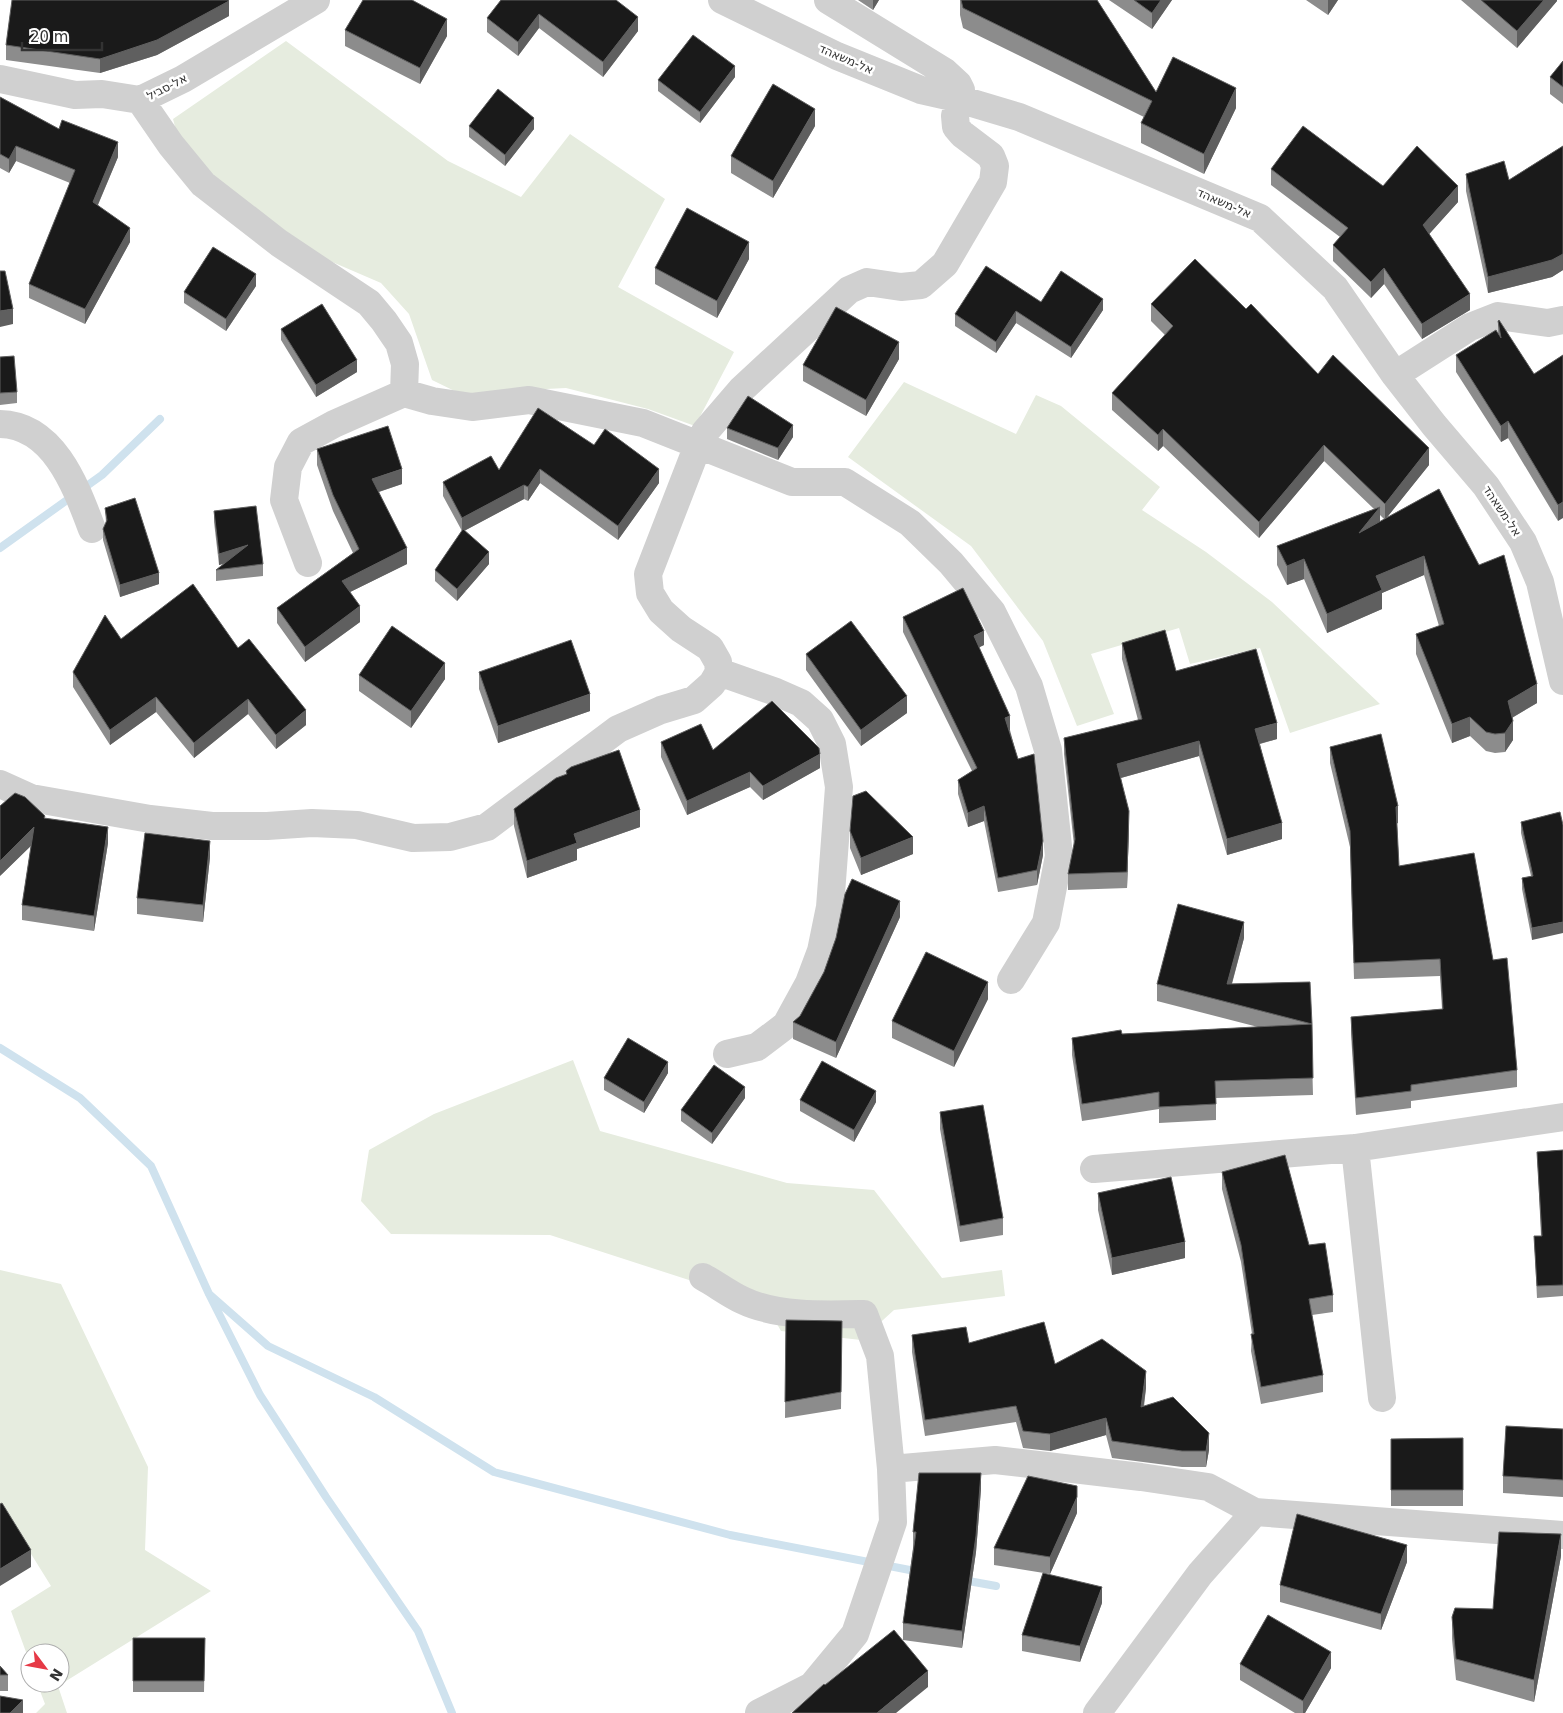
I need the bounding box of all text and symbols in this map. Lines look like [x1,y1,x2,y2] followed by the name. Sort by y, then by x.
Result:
[22,20,102,52] scale bar
[30,28,68,46] text: 20 m
[816,41,876,77] street label: אל-משאהד
[144,71,190,103] street label: אל-סביל
[1194,185,1254,221] street label: אל-משאהד
[1480,483,1524,539] street label: אל-משאהד
[20,1643,70,1693] north arrow
[46,1666,66,1684] text: N

